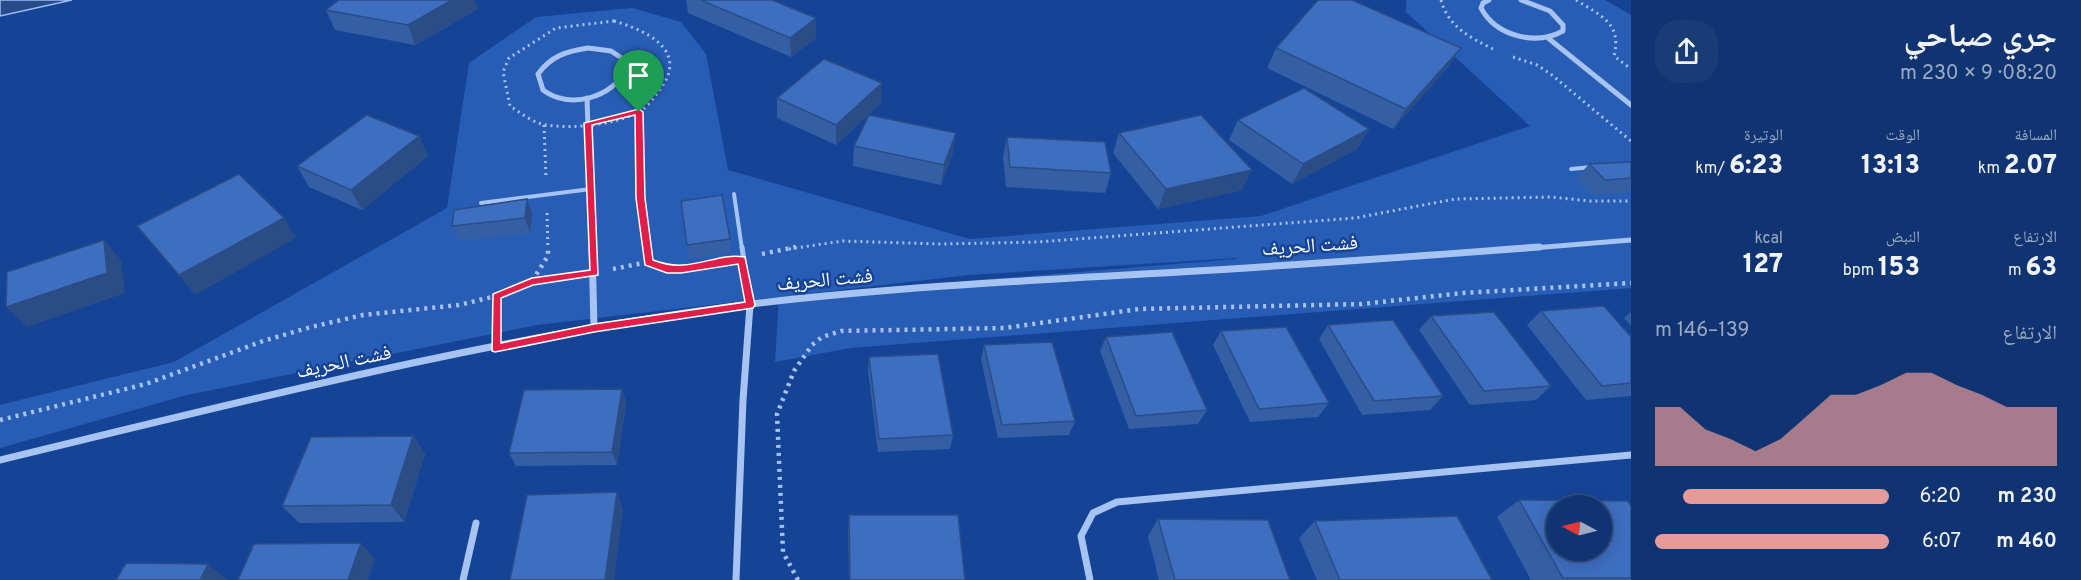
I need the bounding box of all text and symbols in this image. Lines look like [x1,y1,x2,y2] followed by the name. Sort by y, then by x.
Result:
[1904,17,2057,59] text: جري صباحي
[1655,20,1718,83] button: share
[613,50,664,112] pin
[622,59,655,92] icon: arrive
[1900,61,2057,87] text: 08:20 · 9 × 230 m
[1744,126,1783,146] text: الوتيرة
[1886,126,1920,146] text: الوقت
[2015,126,2057,146] text: المسافة
[1729,150,1783,183] text: 6:23
[1861,150,1920,183] text: 13:13
[2004,150,2057,183] text: 2.07
[1695,159,1729,179] text: /km
[1978,159,2004,179] text: km
[1886,228,1920,248] text: النبض
[2013,228,2057,248] text: الارتفاع
[1755,229,1783,249] text: kcal
[1261,231,1359,263] street label: فشت الحريف
[1743,249,1783,282] text: 127
[1878,252,1920,285] text: 153
[2025,252,2057,285] text: 63
[1843,261,1878,281] text: bpm
[2008,261,2025,281] text: m
[776,264,874,298] street label: فشت الحريف
[1655,318,1749,344] text: 139–146 m
[2002,321,2057,347] text: الارتفاع
[294,340,394,386] street label: فشت الحريف
[1919,484,1961,510] text: 6:20
[1997,484,2057,510] text: 230 m
[1546,495,1612,561] north arrow
[1546,495,1612,561] map controls
[1922,529,1961,555] text: 6:07
[1996,529,2057,555] text: 460 m

